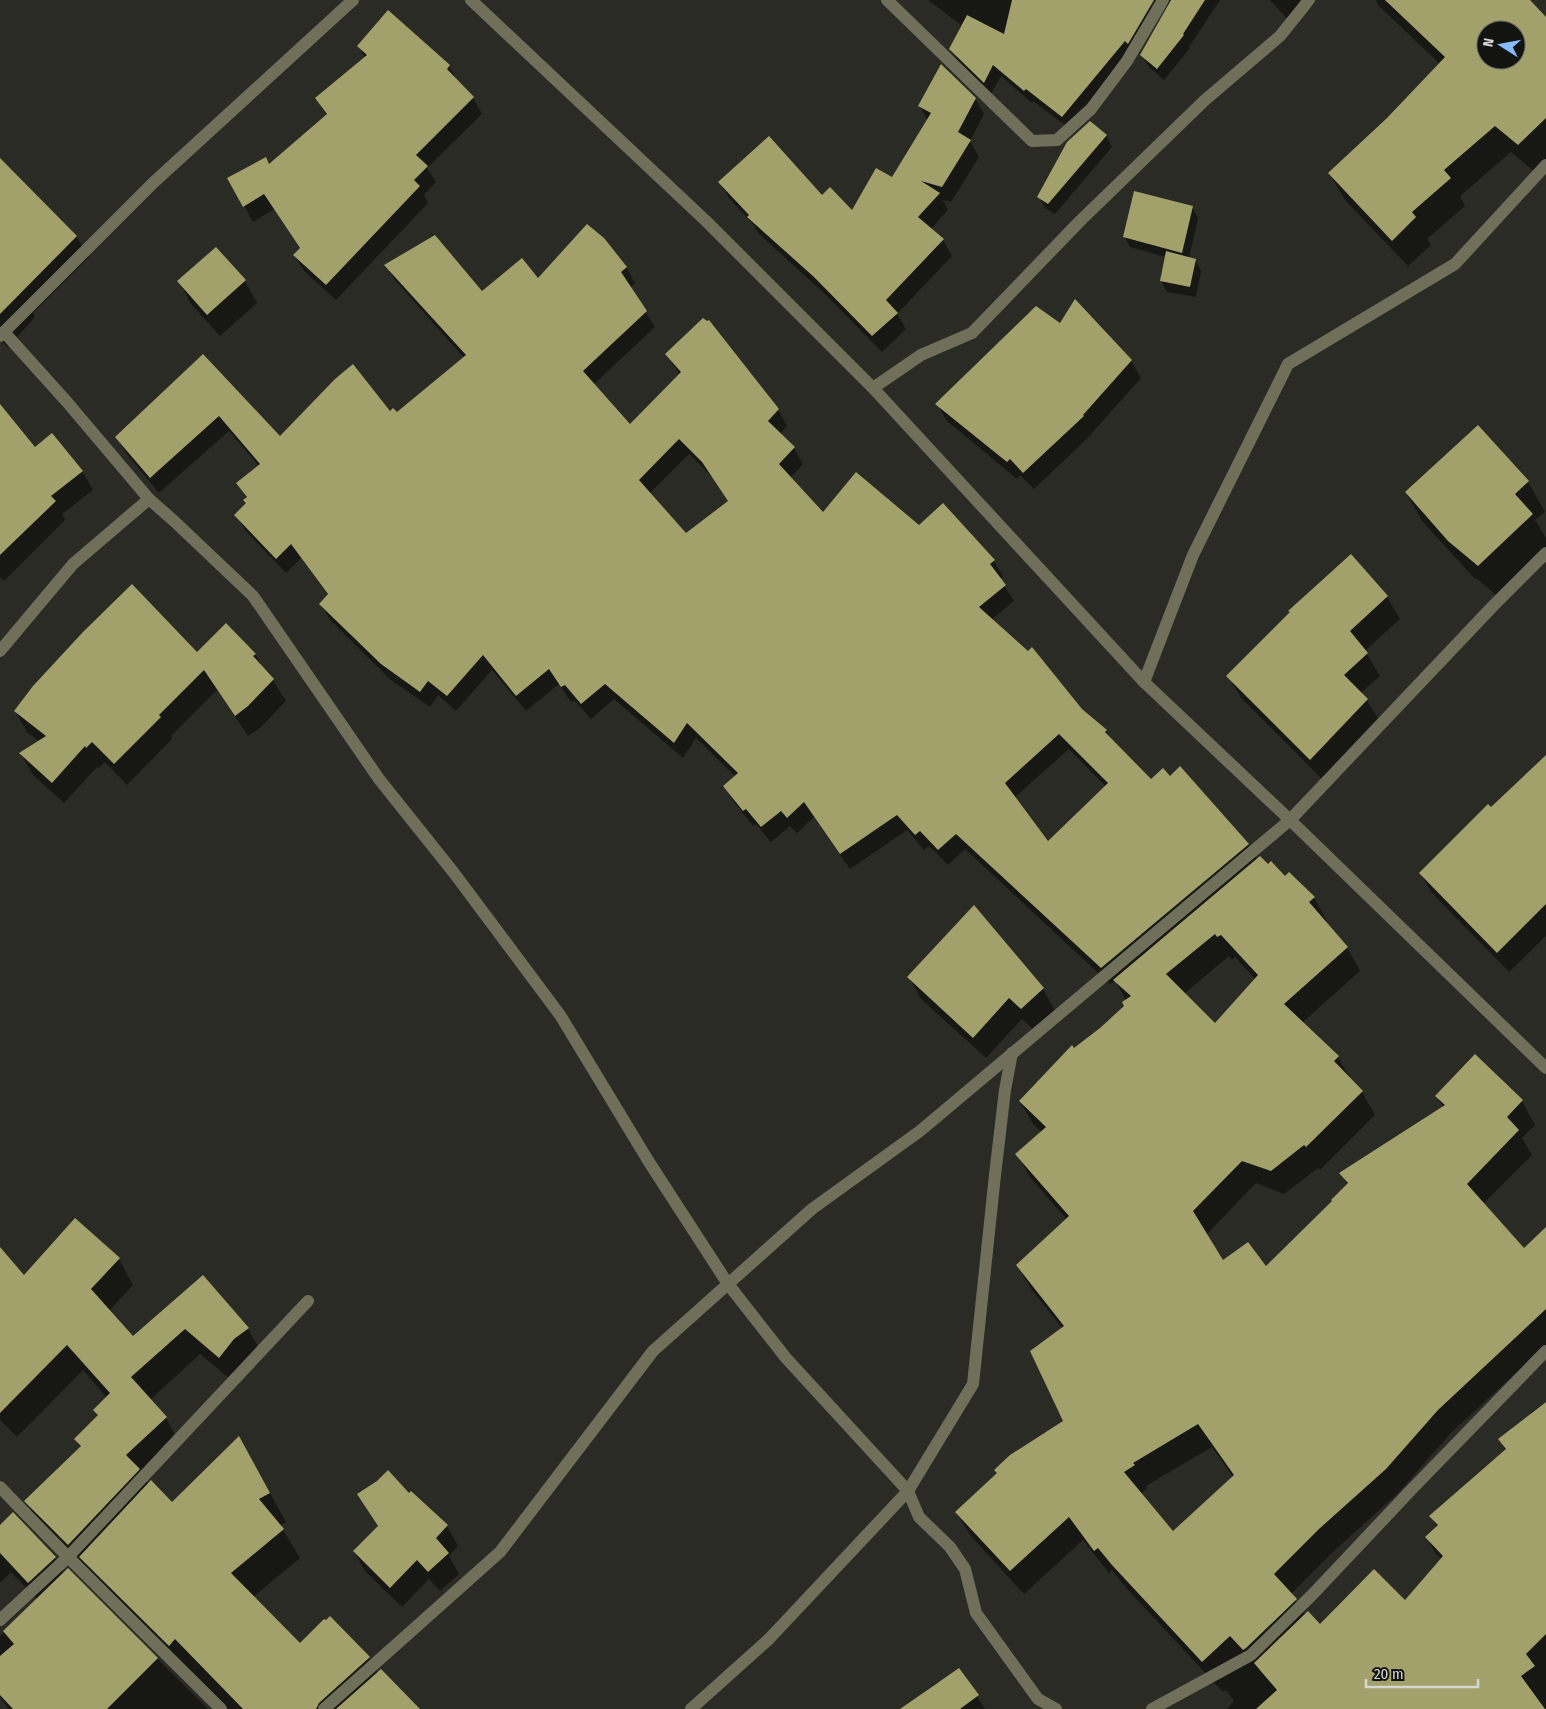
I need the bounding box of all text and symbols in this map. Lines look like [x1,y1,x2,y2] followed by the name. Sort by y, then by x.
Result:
[1476,20,1526,70] north arrow
[1480,37,1498,48] text: N
[1366,1656,1478,1688] scale bar
[1374,1665,1404,1683] text: 20 m

